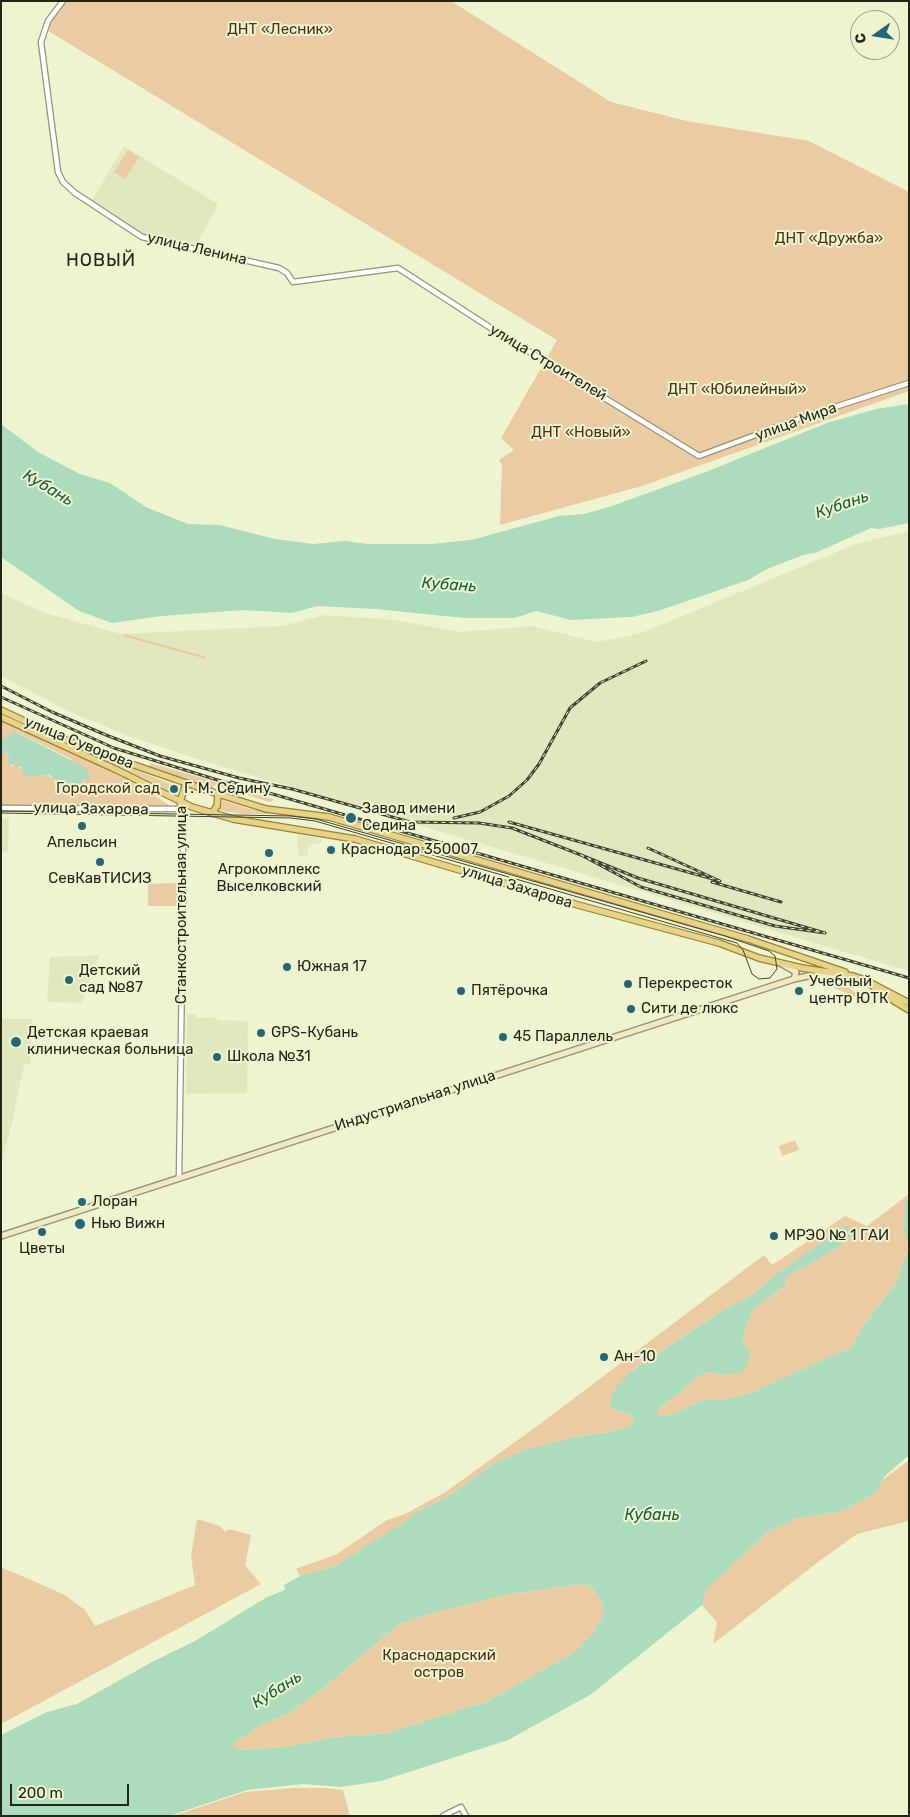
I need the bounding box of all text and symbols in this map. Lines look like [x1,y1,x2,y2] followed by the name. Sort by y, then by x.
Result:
[850,10,900,60] north arrow
[227,21,333,39] park label: ДНТ «Лесник»
[851,32,870,45] text: С
[146,229,248,269] street label: улица Ленина
[775,230,883,248] park label: ДНТ «Дружба»
[65,250,137,272] district label: НОВЫЙ
[486,321,610,405] street label: улица Строителей
[667,381,807,399] park label: ДНТ «Юбилейный»
[753,399,839,445] street label: улица Мира
[531,424,631,442] park label: ДНТ «Новый»
[20,466,76,510] water label: Кубань
[813,487,871,523] water label: Кубань
[421,574,477,596] water label: Кубань
[22,713,136,773] street label: улица Суворова
[56,780,160,798] park label: Городской сад
[184,780,271,798] place label: Г. М. Седину
[168,783,180,795] marker: Г. М. Седину
[33,799,149,819] street label: улица Захарова
[362,800,455,835] place label: Завод имени Седина
[173,806,191,1004] street label: Станкостроительная улица
[344,811,358,825] marker: Завод имени Седина
[76,820,88,832] marker: Апельсин
[47,834,117,852] place label: Апельсин
[341,841,478,859] place label: Краснодар 350007
[325,844,337,856] marker: Краснодар 350007
[263,847,275,859] marker: Агрокомплекс Выселковский
[94,856,106,868] marker: СевКавТИСИЗ
[216,861,322,896] place label: Агрокомплекс Выселковский
[459,862,575,912] street label: улица Захарова
[48,870,152,888] place label: СевКавТИСИЗ
[297,958,367,976] place label: Южная 17
[281,961,293,973] marker: Южная 17
[79,962,143,997] place label: Детский сад №87
[809,973,889,1008] place label: Учебный центр ЮТК
[63,974,75,986] marker: Детский сад №87
[638,975,732,993] place label: Перекресток
[622,978,634,990] marker: Перекресток
[471,982,548,1000] place label: Пятёрочка
[455,985,467,997] marker: Пятёрочка
[793,985,805,997] marker: Учебный центр ЮТК
[641,1000,738,1018] place label: Сити де люкс
[625,1003,637,1015] marker: Сити де люкс
[27,1024,193,1059] place label: Детская краевая клиническая больница
[271,1024,358,1042] place label: GPS-Кубань
[255,1027,267,1039] marker: GPS-Кубань
[513,1028,613,1046] place label: 45 Параллель
[497,1031,509,1043] marker: 45 Параллель
[9,1035,23,1049] marker: Детская краевая клиническая больница
[227,1048,311,1066] place label: Школа №31
[211,1051,223,1063] marker: Школа №31
[332,1066,498,1136] street label: Индустриальная улица
[92,1193,138,1211] place label: Лоран
[76,1196,88,1208] marker: Лоран
[91,1215,165,1233] place label: Нью Вижн
[73,1217,87,1231] marker: Нью Вижн
[36,1226,48,1238] marker: Цветы
[784,1227,889,1245] place label: МРЭО № 1 ГАИ
[768,1230,780,1242] marker: МРЭО № 1 ГАИ
[19,1240,65,1258] place label: Цветы
[614,1348,656,1366] place label: Ан-10
[598,1351,610,1363] marker: Ан-10
[625,1505,679,1525] water label: Кубань
[382,1647,496,1682] park label: Краснодарский остров
[249,1667,305,1713] water label: Кубань
[12,1774,131,1806] scale bar
[18,1784,63,1802] text: 200 m

